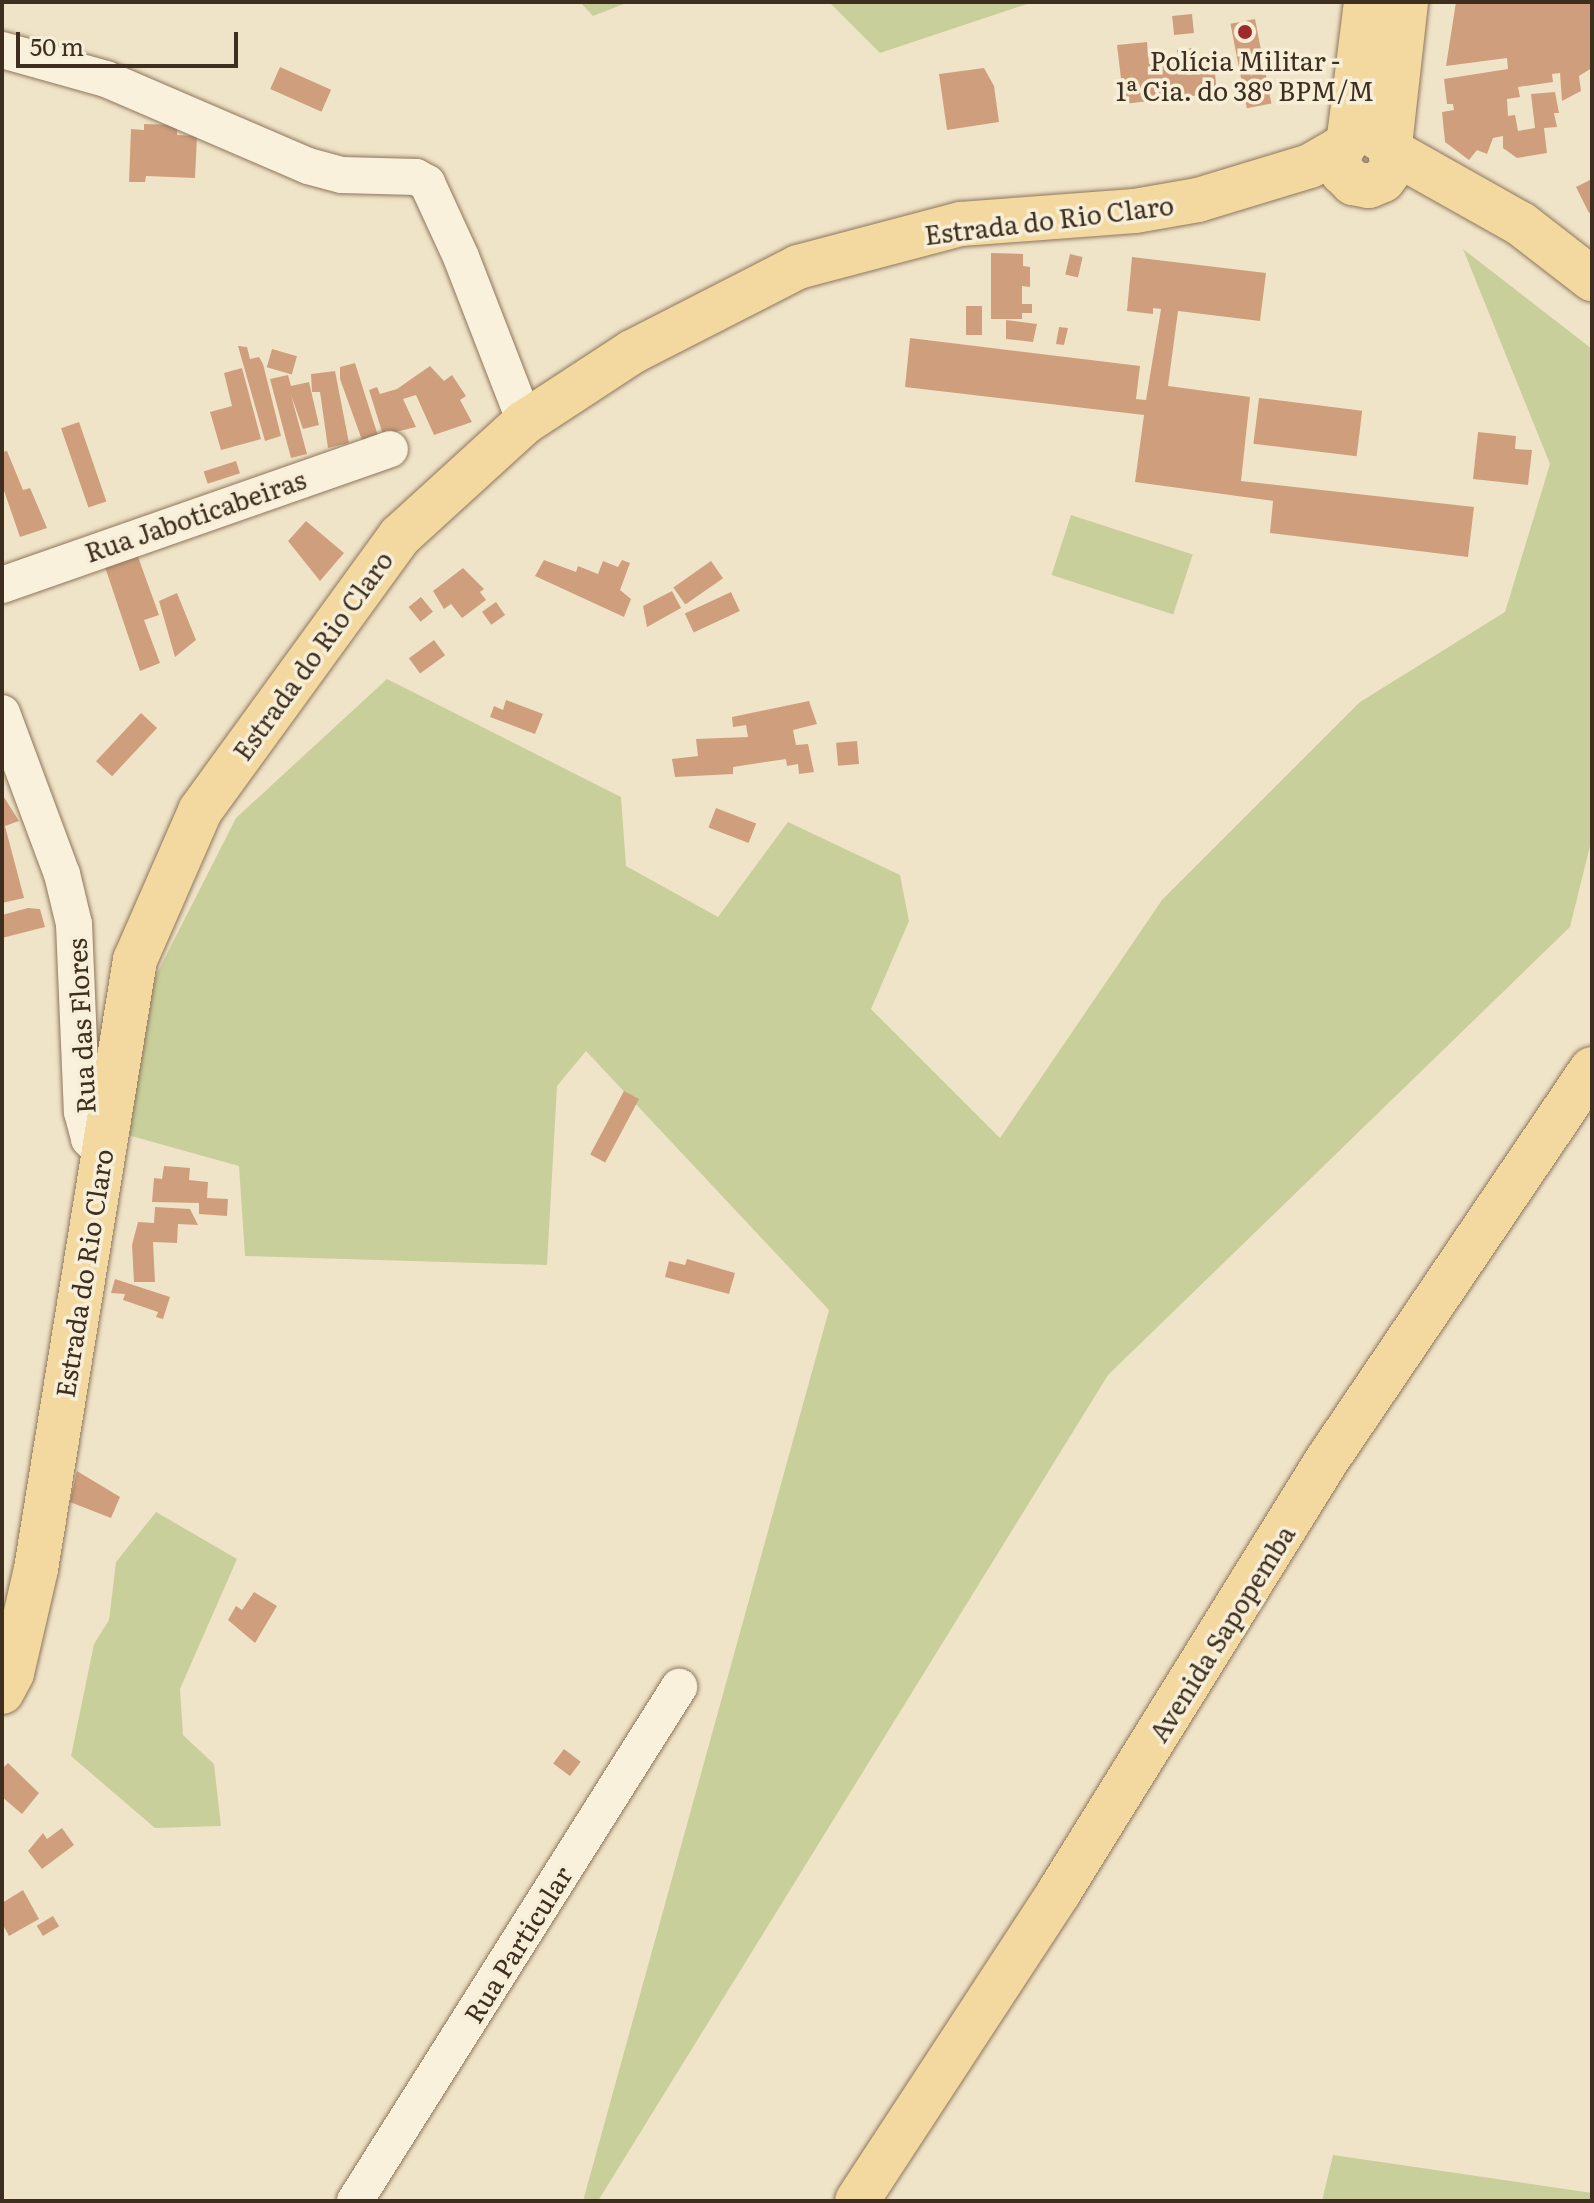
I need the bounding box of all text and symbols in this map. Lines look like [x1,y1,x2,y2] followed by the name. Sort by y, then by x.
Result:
[20,16,242,66] scale bar
[1236,23,1254,41] marker: Polícia Militar - 1ª Cia. do 38º BPM/M
[30,28,84,63] text: 50 m
[1116,44,1374,106] place label: Polícia Militar - 1ª Cia. do 38º BPM/M
[923,188,1175,250] street label: Estrada do Rio Claro
[80,463,310,567] street label: Rua Jaboticabeiras
[226,544,398,766] street label: Estrada do Rio Claro
[60,937,100,1115] street label: Rua das Flores
[48,1147,118,1399] street label: Estrada do Rio Claro
[1142,1519,1300,1747] street label: Avenida Sapopemba
[456,1860,578,2028] street label: Rua Particular

